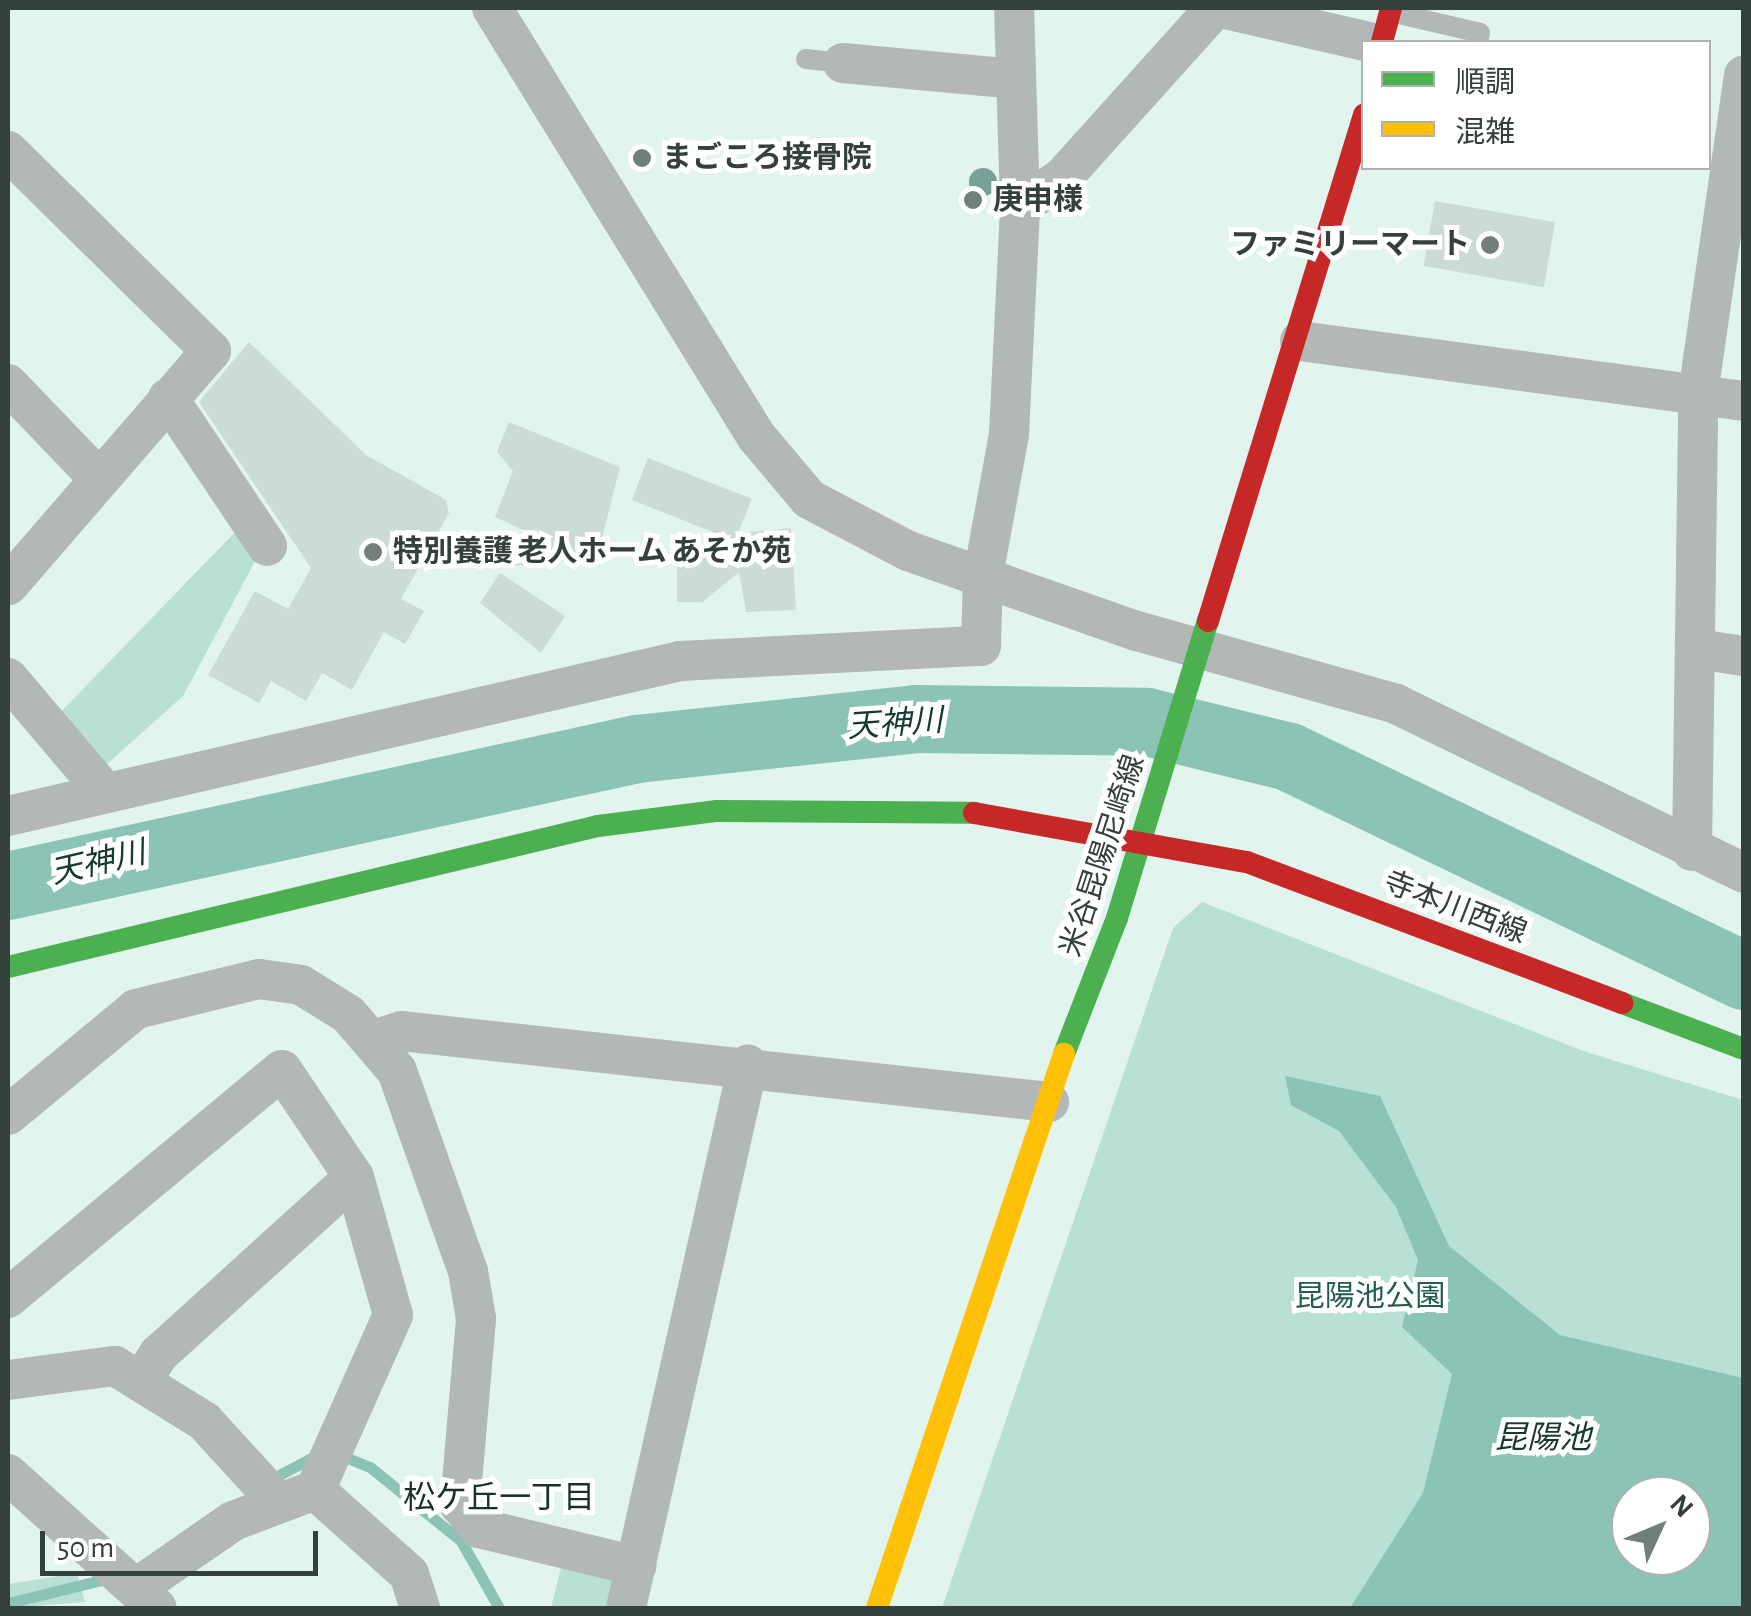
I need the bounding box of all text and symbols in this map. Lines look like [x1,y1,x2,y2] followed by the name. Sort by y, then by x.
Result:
[1361,40,1711,170] legend
[1455,68,1515,98] text: 順調
[1455,118,1515,148] text: 混雑
[662,140,872,176] place label: まごころ接骨院
[631,147,653,169] marker: まごころ接骨院
[993,182,1083,218] place label: 庚申様
[962,189,984,211] marker: 庚申様
[1230,227,1470,263] place label: ファミリーマート
[1479,234,1501,256] marker: ファミリーマート
[393,534,792,570] place label: 特別養護 老人ホーム あそか苑
[362,541,384,563] marker: 特別養護 老人ホーム あそか苑
[846,701,944,747] water label: 天神川
[1053,751,1153,961] street label: 米谷昆陽尼崎線
[47,833,149,893] water label: 天神川
[1379,864,1531,952] street label: 寺本川西線
[1295,1279,1445,1315] park label: 昆陽池公園
[1495,1419,1591,1457] water label: 昆陽池
[1611,1476,1711,1576] north arrow
[403,1479,595,1517] district label: 松ケ丘一丁目
[1664,1490,1698,1523] text: N
[45,1511,322,1573] scale bar
[57,1533,114,1563] text: 50 m

